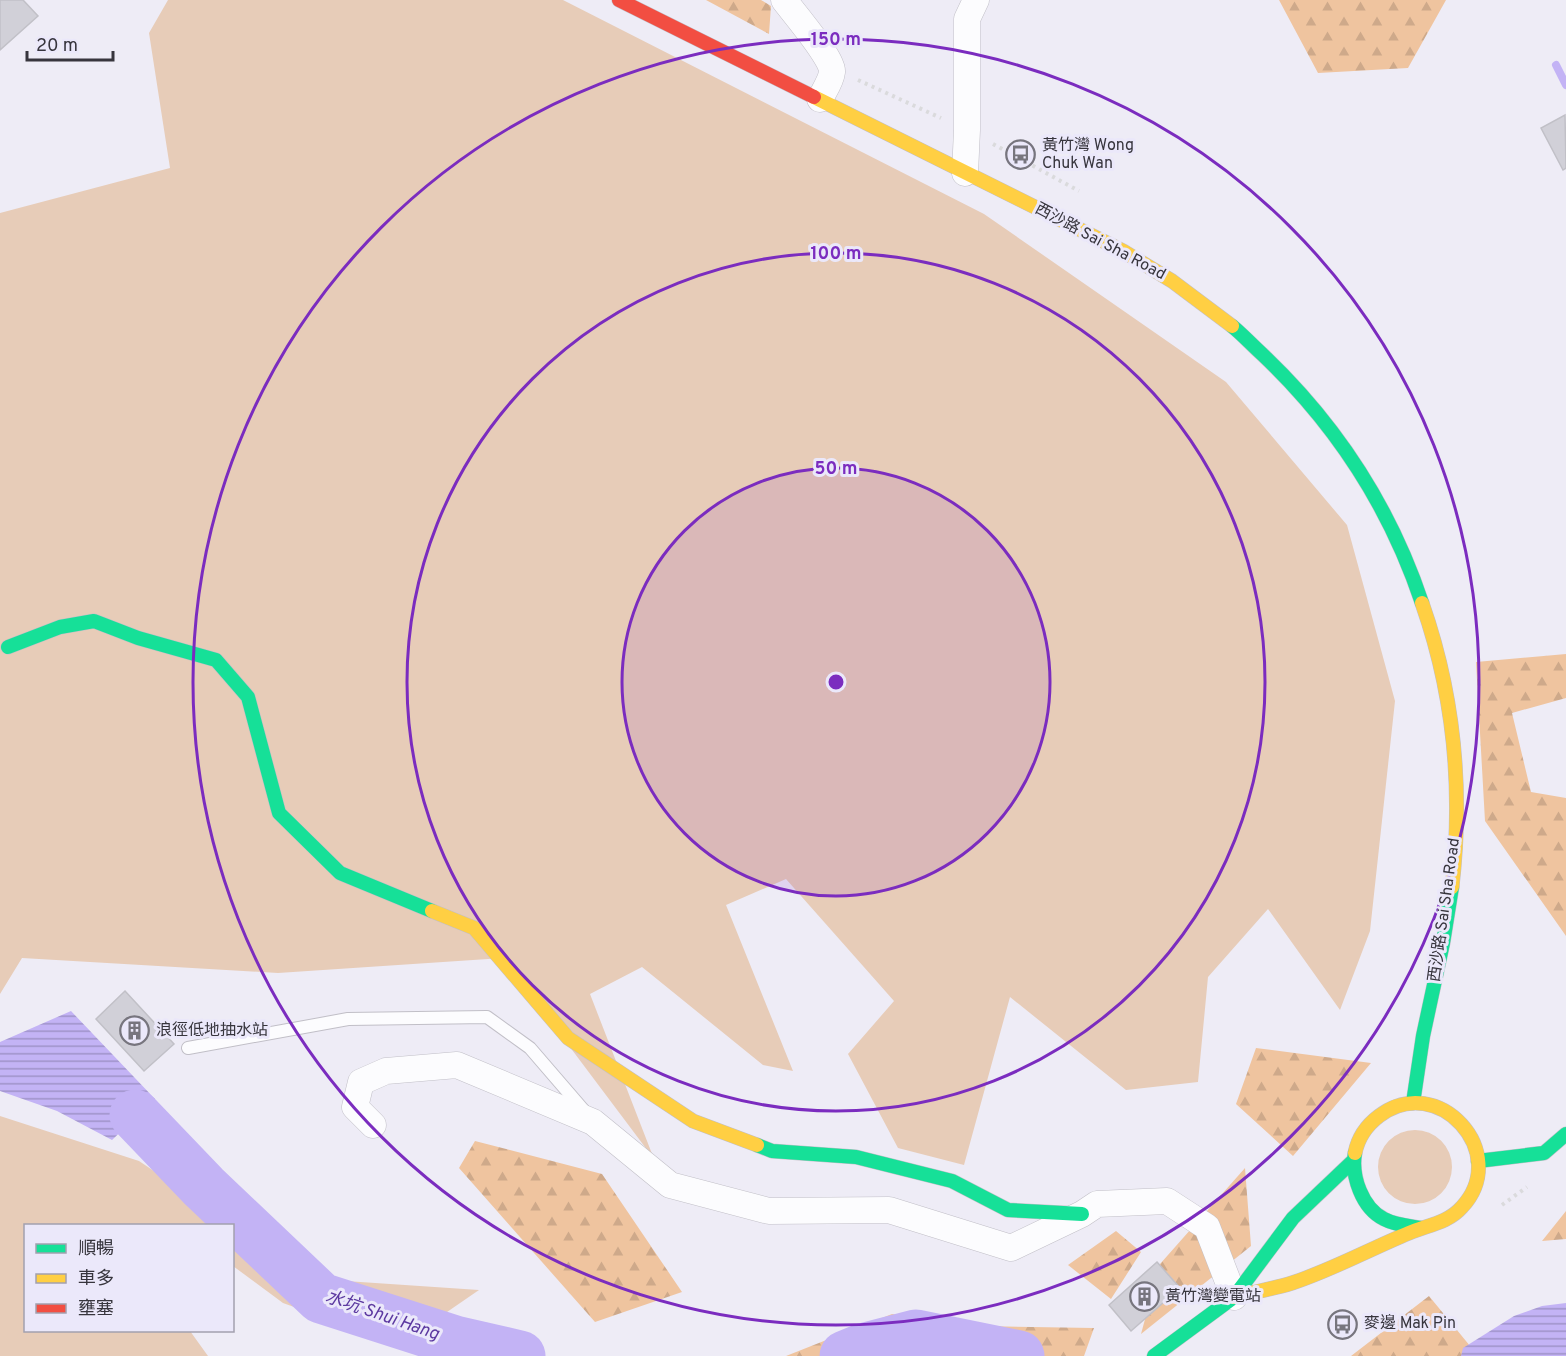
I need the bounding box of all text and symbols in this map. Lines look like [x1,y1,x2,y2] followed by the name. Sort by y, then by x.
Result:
[27,24,112,62] scale bar
[811,29,861,52] text: 150 m
[36,35,78,58] text: 20 m
[1042,136,1134,174] place label: 黃竹灣 Wong Chuk Wan
[1005,139,1037,171] bus stop icon: 黃竹灣 Wong Chuk Wan
[1031,199,1169,285] street label: 西沙路 Sai Sha Road
[810,243,862,266] text: 100 m
[814,458,858,481] text: 50 m
[826,672,846,692] centre of rings
[1425,837,1465,983] street label: 西沙路 Sai Sha Road
[119,1015,151,1047] building icon: 浪徑低地抽水站
[156,1021,268,1041] place label: 浪徑低地抽水站
[24,1224,234,1332] legend
[78,1238,114,1261] text: 順暢
[78,1268,114,1291] text: 車多
[1128,1281,1160,1313] building icon: 黃竹灣變電站
[322,1286,442,1346] water label: 水坑 Shui Hang
[1165,1287,1261,1307] place label: 黃竹灣變電站
[78,1298,114,1321] text: 壅塞
[1327,1308,1359,1340] bus stop icon: 麥邊 Mak Pin
[1364,1314,1456,1334] place label: 麥邊 Mak Pin

